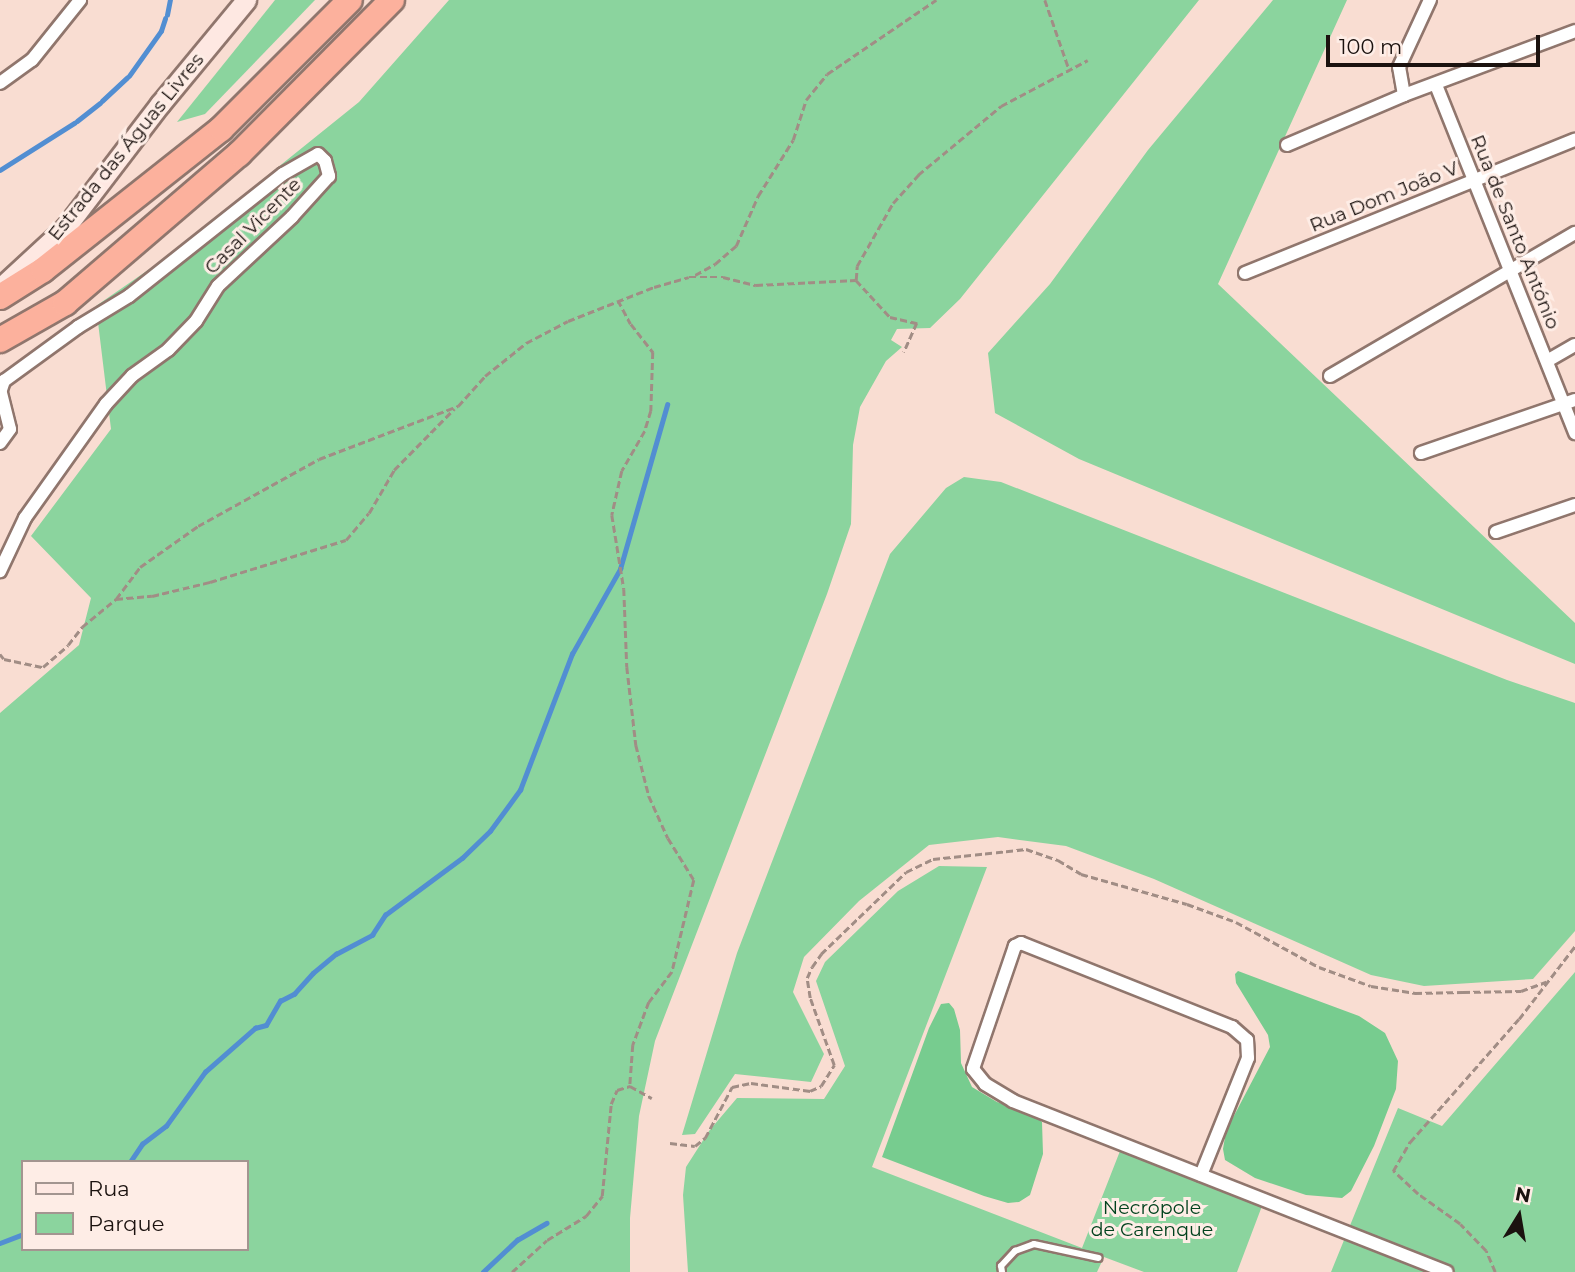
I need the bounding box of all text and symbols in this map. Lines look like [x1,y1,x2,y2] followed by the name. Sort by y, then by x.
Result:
[1330,21,1544,65] scale bar
[1339,34,1402,59] text: 100 m
[43,49,209,245] street label: Estrada das Águas Livres
[1466,131,1564,333] street label: Rua de Santo António
[1306,157,1462,237] street label: Rua Dom João V
[200,173,306,279] street label: Casal Vicente
[21,1160,248,1251] legend
[88,1176,130,1201] text: Rua
[1484,1181,1554,1251] north arrow
[1513,1182,1533,1208] text: N
[1091,1197,1213,1241] park label: Necrópole de Carenque
[88,1211,164,1236] text: Parque

